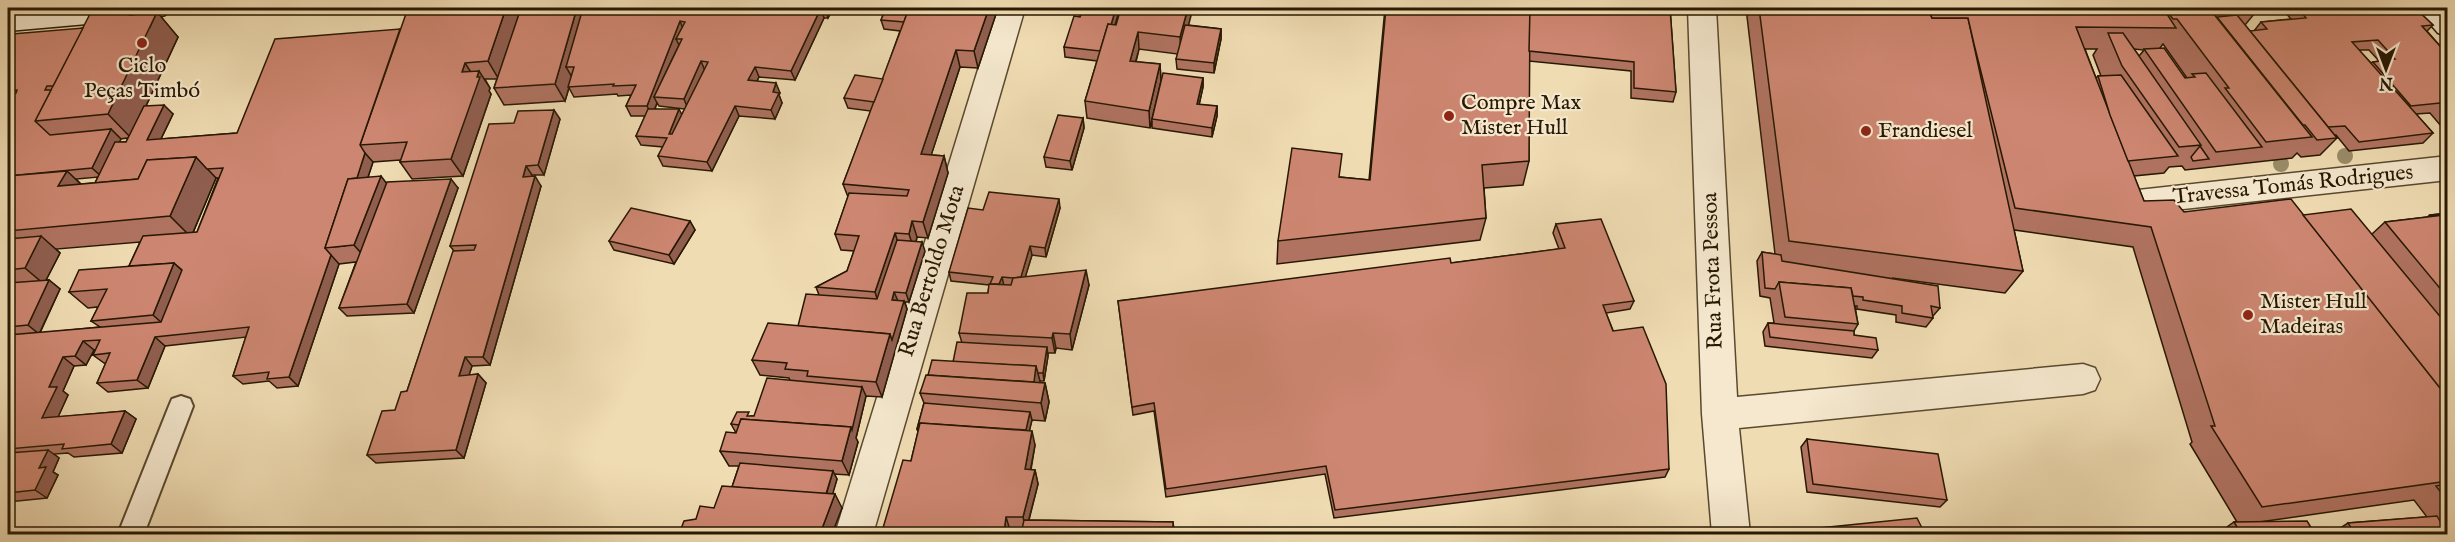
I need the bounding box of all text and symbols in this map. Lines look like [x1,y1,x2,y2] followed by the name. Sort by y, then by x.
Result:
[135,36,149,50] marker: Ciclo Peças Timbó
[2356,39,2416,99] north arrow
[84,52,200,105] place label: Ciclo Peças Timbó
[2379,72,2394,92] text: N
[1461,89,1582,142] place label: Compre Max Mister Hull
[1442,109,1456,123] marker: Compre Max Mister Hull
[1878,117,1972,145] place label: Frandiesel
[1859,124,1873,138] marker: Frandiesel
[2171,158,2415,212] street label: Travessa Tomás Rodrigues
[893,181,972,360] street label: Rua Bertoldo Mota
[1696,191,1730,350] street label: Rua Frota Pessoa
[2260,288,2367,341] place label: Mister Hull Madeiras
[2241,308,2255,322] marker: Mister Hull Madeiras

